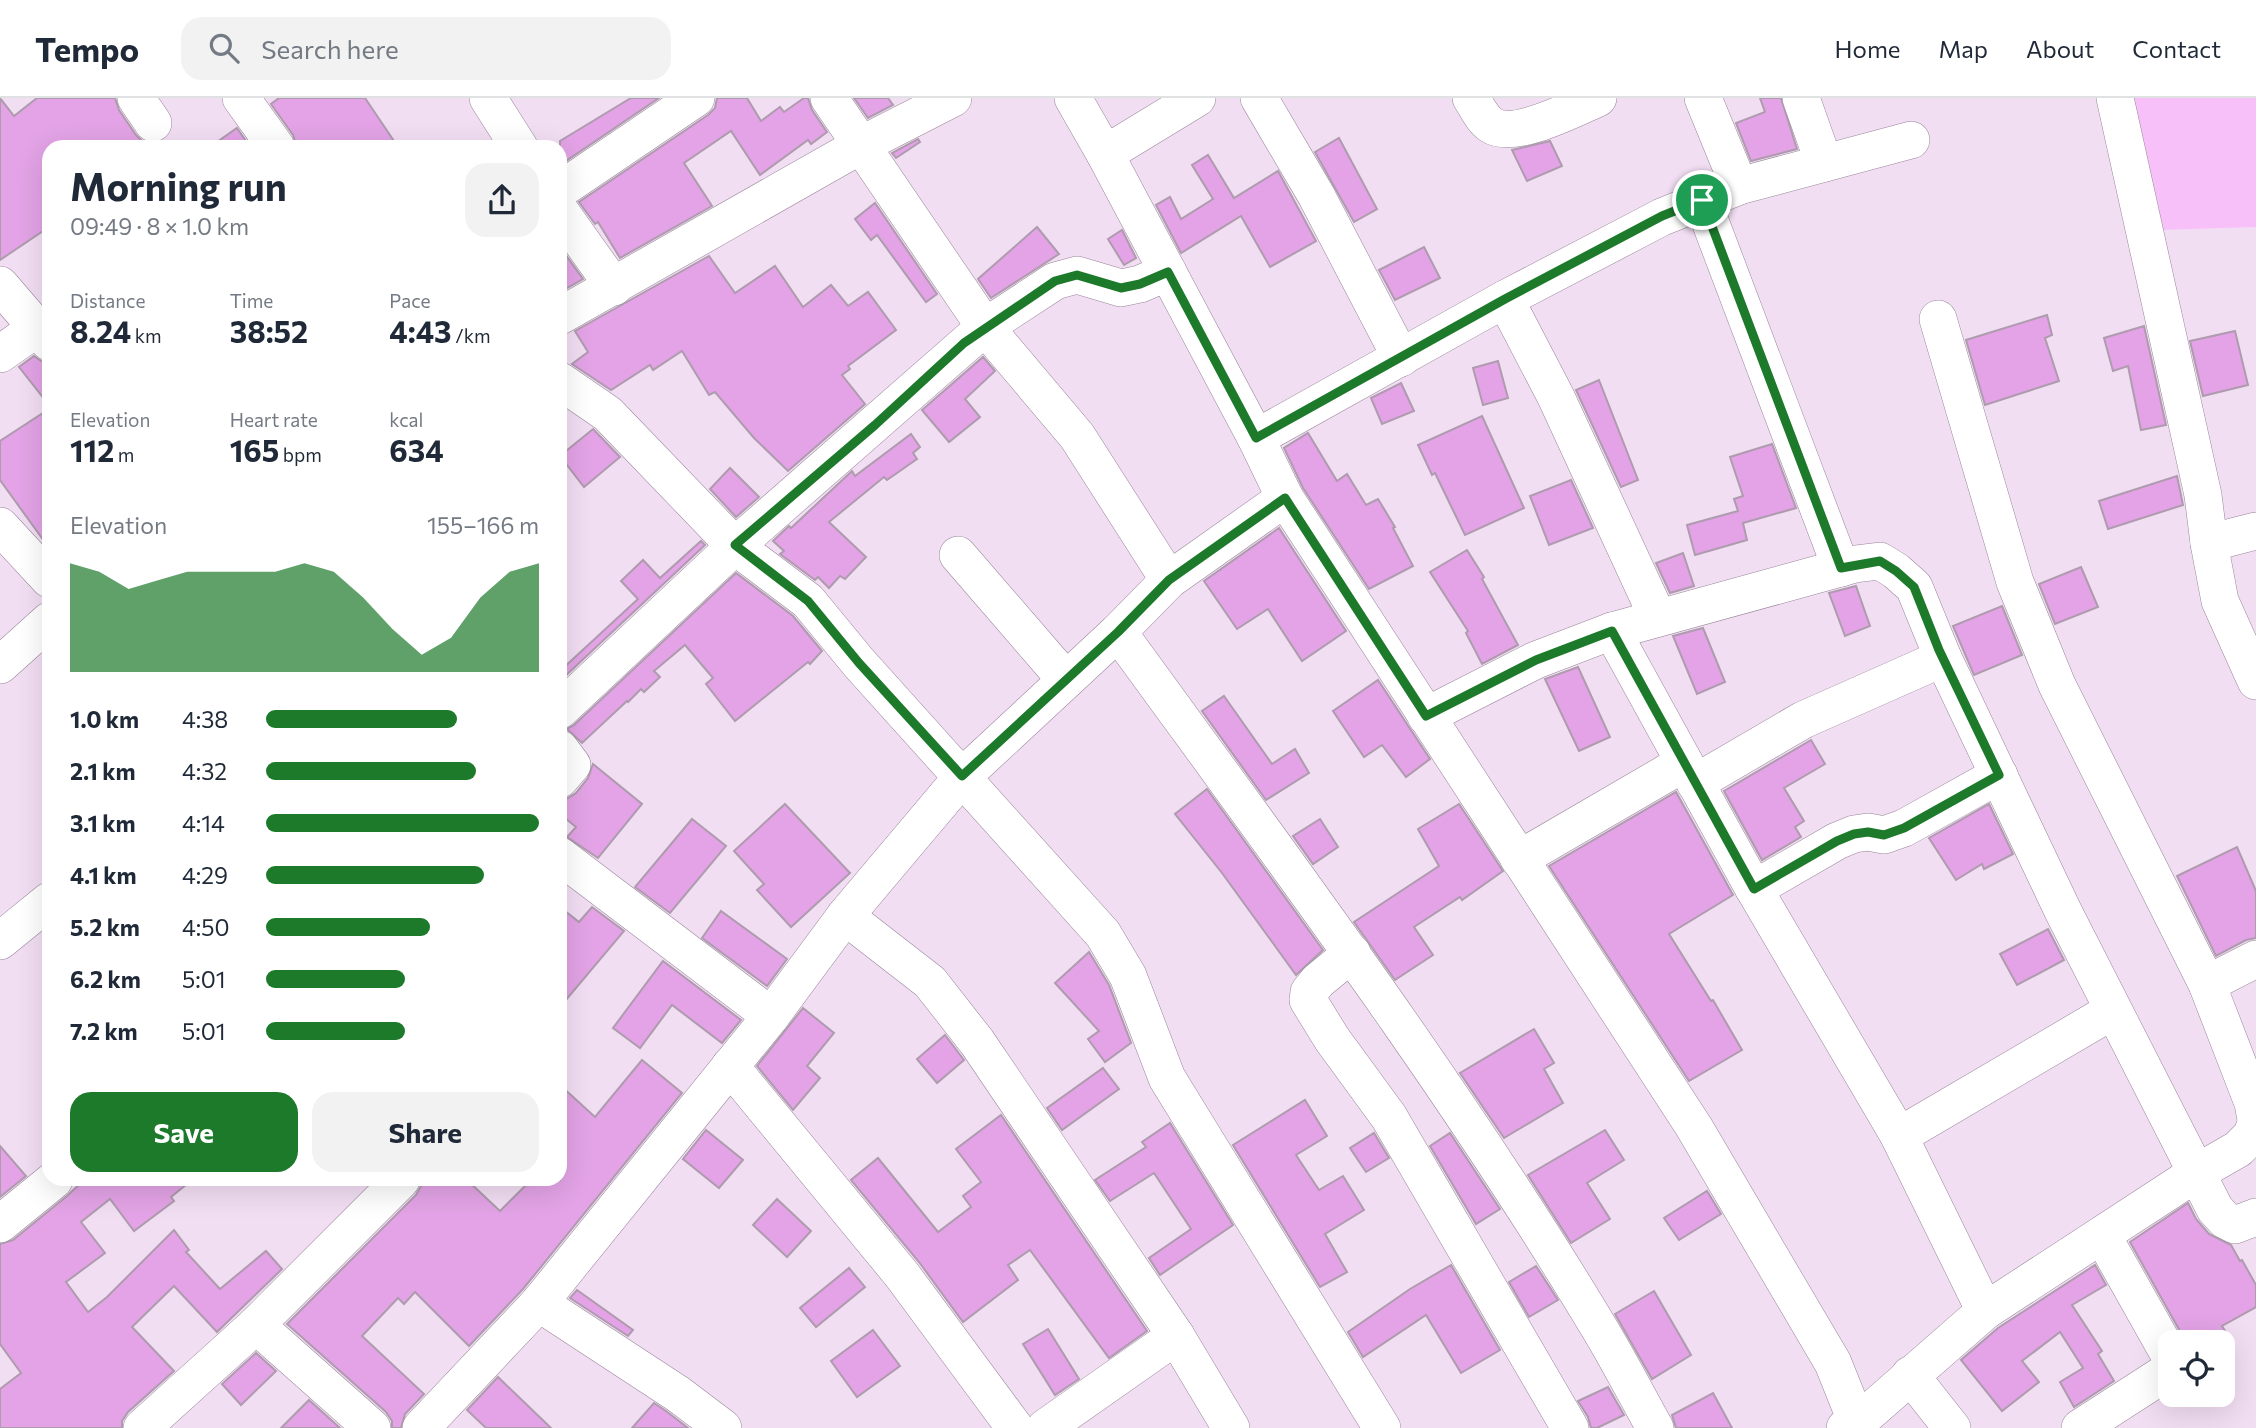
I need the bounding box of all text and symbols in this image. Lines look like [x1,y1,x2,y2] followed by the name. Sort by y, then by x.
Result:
[181,17,671,80] search box
[35,28,139,69] text: Tempo
[205,29,243,67] icon: search
[261,33,399,64] text: Search here
[1835,34,1901,63] text: Home
[1939,34,1988,63] text: Map
[2026,34,2094,63] text: About
[2132,34,2221,63] text: Contact
[70,162,287,209] text: Morning run
[465,163,539,237] button: share
[1672,170,1732,230] pin
[1683,181,1721,219] icon: arrive
[70,212,249,240] text: 09:49 · 8 × 1.0 km
[70,289,146,312] text: Distance
[230,289,273,312] text: Time
[389,289,431,312] text: Pace
[70,312,131,349] text: 8.24
[230,312,308,349] text: 38:52
[389,312,452,349] text: 4:43
[131,324,162,347] text: km
[452,324,491,347] text: /km
[70,408,150,431] text: Elevation
[230,408,318,431] text: Heart rate
[389,408,423,431] text: kcal
[70,431,114,468] text: 112
[230,431,279,468] text: 165
[389,431,444,468] text: 634
[114,443,134,466] text: m
[279,443,322,466] text: bpm
[70,511,167,539] text: Elevation
[427,511,539,539] text: 155–166 m
[70,705,139,733] text: 1.0 km
[182,705,228,733] text: 4:38
[70,757,136,785] text: 2.1 km
[182,757,227,785] text: 4:32
[70,809,136,837] text: 3.1 km
[182,809,225,837] text: 4:14
[70,861,136,889] text: 4.1 km
[182,861,228,889] text: 4:29
[70,913,140,941] text: 5.2 km
[182,913,229,941] text: 4:50
[70,965,141,993] text: 6.2 km
[182,965,225,993] text: 5:01
[70,1017,138,1045] text: 7.2 km
[182,1017,225,1045] text: 5:01
[70,1092,298,1172] button: Save
[312,1092,539,1172] button: Share
[2158,1330,2235,1407] map controls
[2158,1330,2235,1407] button: locate

